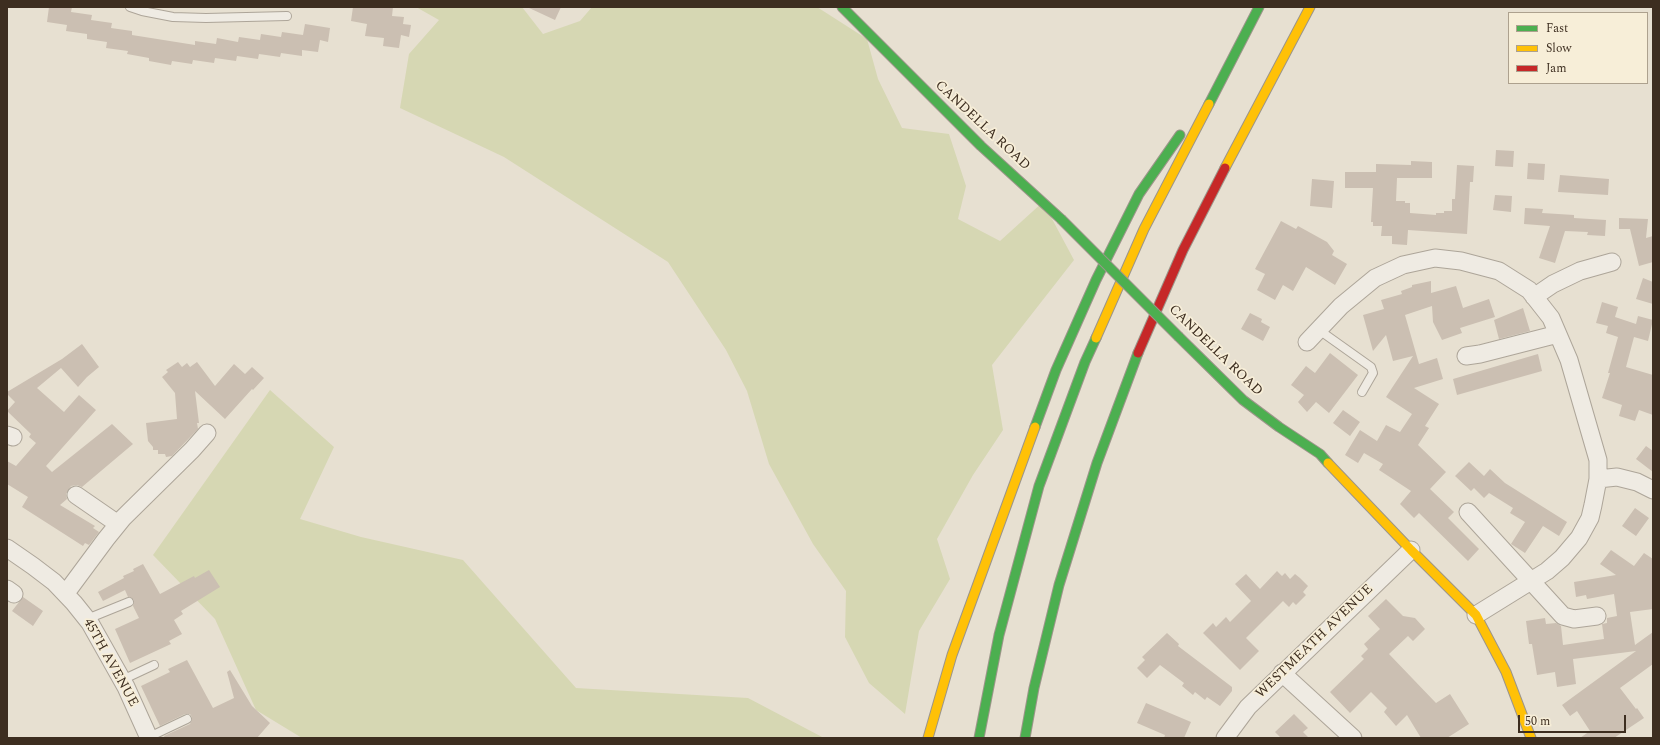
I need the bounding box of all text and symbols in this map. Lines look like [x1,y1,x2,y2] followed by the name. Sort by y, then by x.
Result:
[1508,12,1648,84] legend
[1546,19,1568,38] text: Fast
[1546,39,1571,58] text: Slow
[1546,59,1567,78] text: Jam
[931,78,1033,174] street label: CANDELLA ROAD
[1165,302,1265,400] street label: CANDELLA ROAD
[1253,581,1377,703] street label: WESTMEATH AVENUE
[79,616,141,710] street label: 45TH AVENUE
[1520,707,1628,733] scale bar
[1525,712,1550,731] text: 50 m

